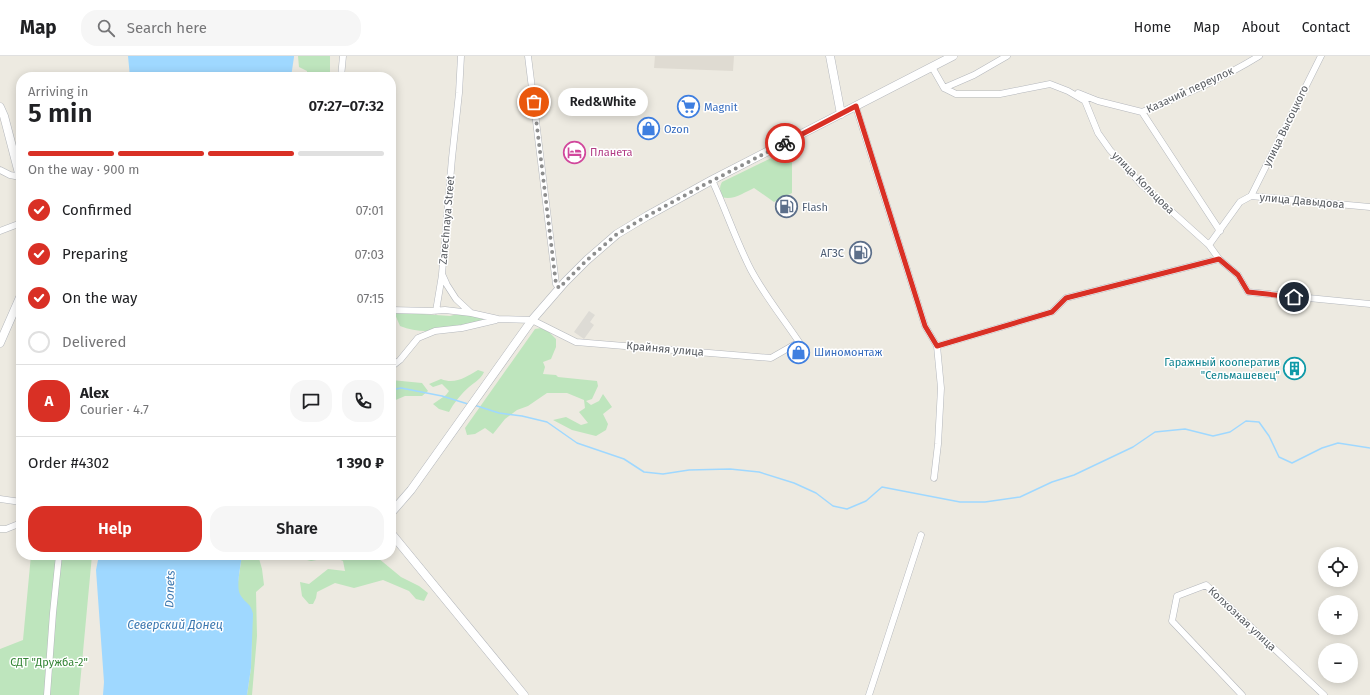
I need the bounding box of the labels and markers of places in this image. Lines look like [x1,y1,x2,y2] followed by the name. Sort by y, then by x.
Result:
[517,85,551,119] pin
[558,88,648,116] callout: Red&White
[675,94,701,120] supermarket icon: Magnit
[704,101,738,114] place label: Magnit
[636,116,662,142] shop icon: Ozon
[664,123,689,136] place label: Ozon
[561,139,587,165] hotel icon: Планета
[590,146,633,159] place label: Планета
[773,194,799,220] fuel station icon: Flash
[802,201,828,214] place label: Flash
[847,240,873,266] fuel station icon: АГЗС
[820,247,844,260] place label: АГЗС
[1277,280,1311,314] pin
[785,339,811,365] shop icon: Шиномонтаж
[814,346,883,359] place label: Шиномонтаж
[1282,355,1308,381] building icon: Гаражный кооператив "Сельмашевец"
[1164,356,1280,382] place label: Гаражный кооператив "Сельмашевец"

